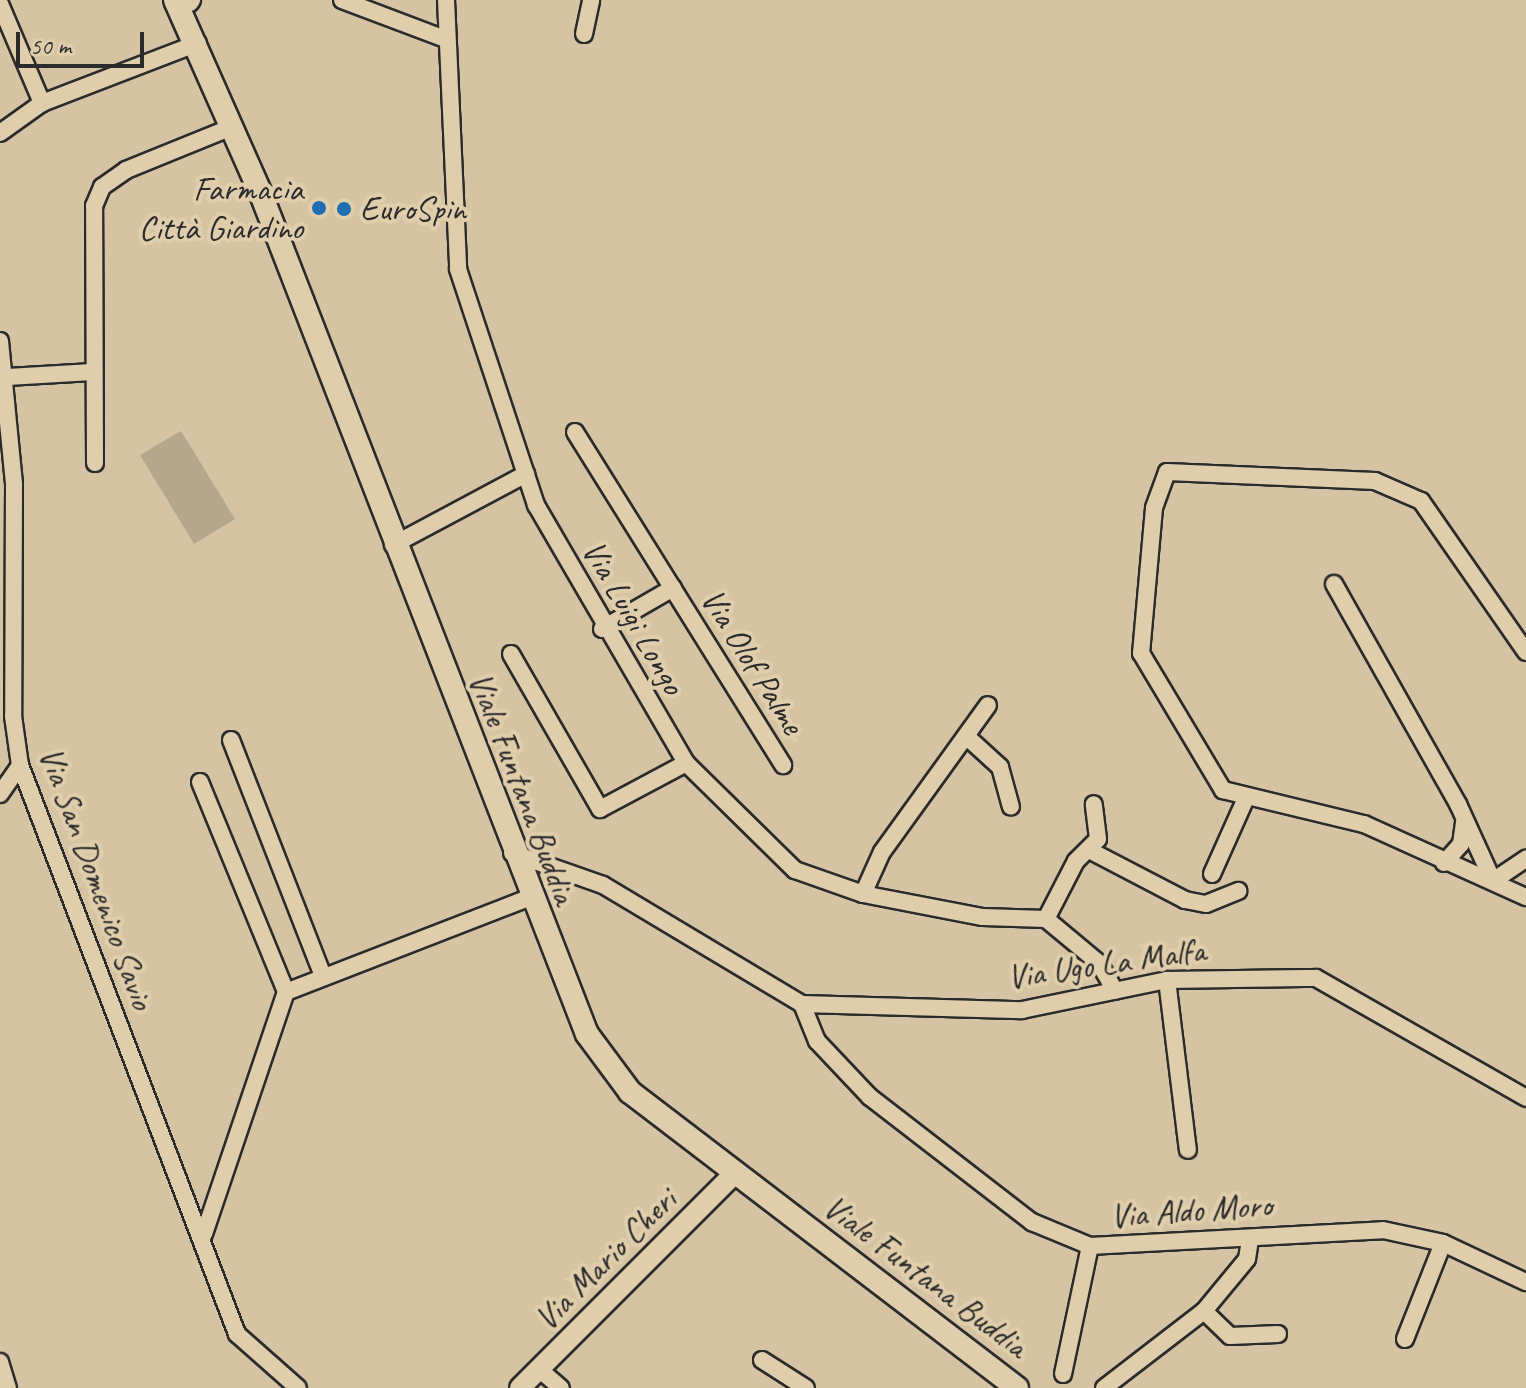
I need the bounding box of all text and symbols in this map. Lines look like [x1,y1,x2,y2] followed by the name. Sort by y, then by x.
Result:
[20,16,148,66] scale bar
[30,31,71,61] text: 50 m
[139,168,303,248] place label: Farmacia Città Giardino
[360,189,466,229] place label: EuroSpin
[310,199,328,217] marker: Farmacia Città Giardino
[335,200,353,218] marker: EuroSpin
[574,533,694,701] street label: Via Luigi Longo
[692,580,814,742] street label: Via Olof Palme
[460,667,586,909] street label: Viale Funtana Buddia
[31,741,163,1015] street label: Via San Domenico Savio
[1004,929,1208,997] street label: Via Ugo La Malfa
[525,1179,685,1339] street label: Via Mario Cheri
[1109,1184,1273,1236] street label: Via Aldo Moro
[816,1186,1036,1366] street label: Viale Funtana Buddia

